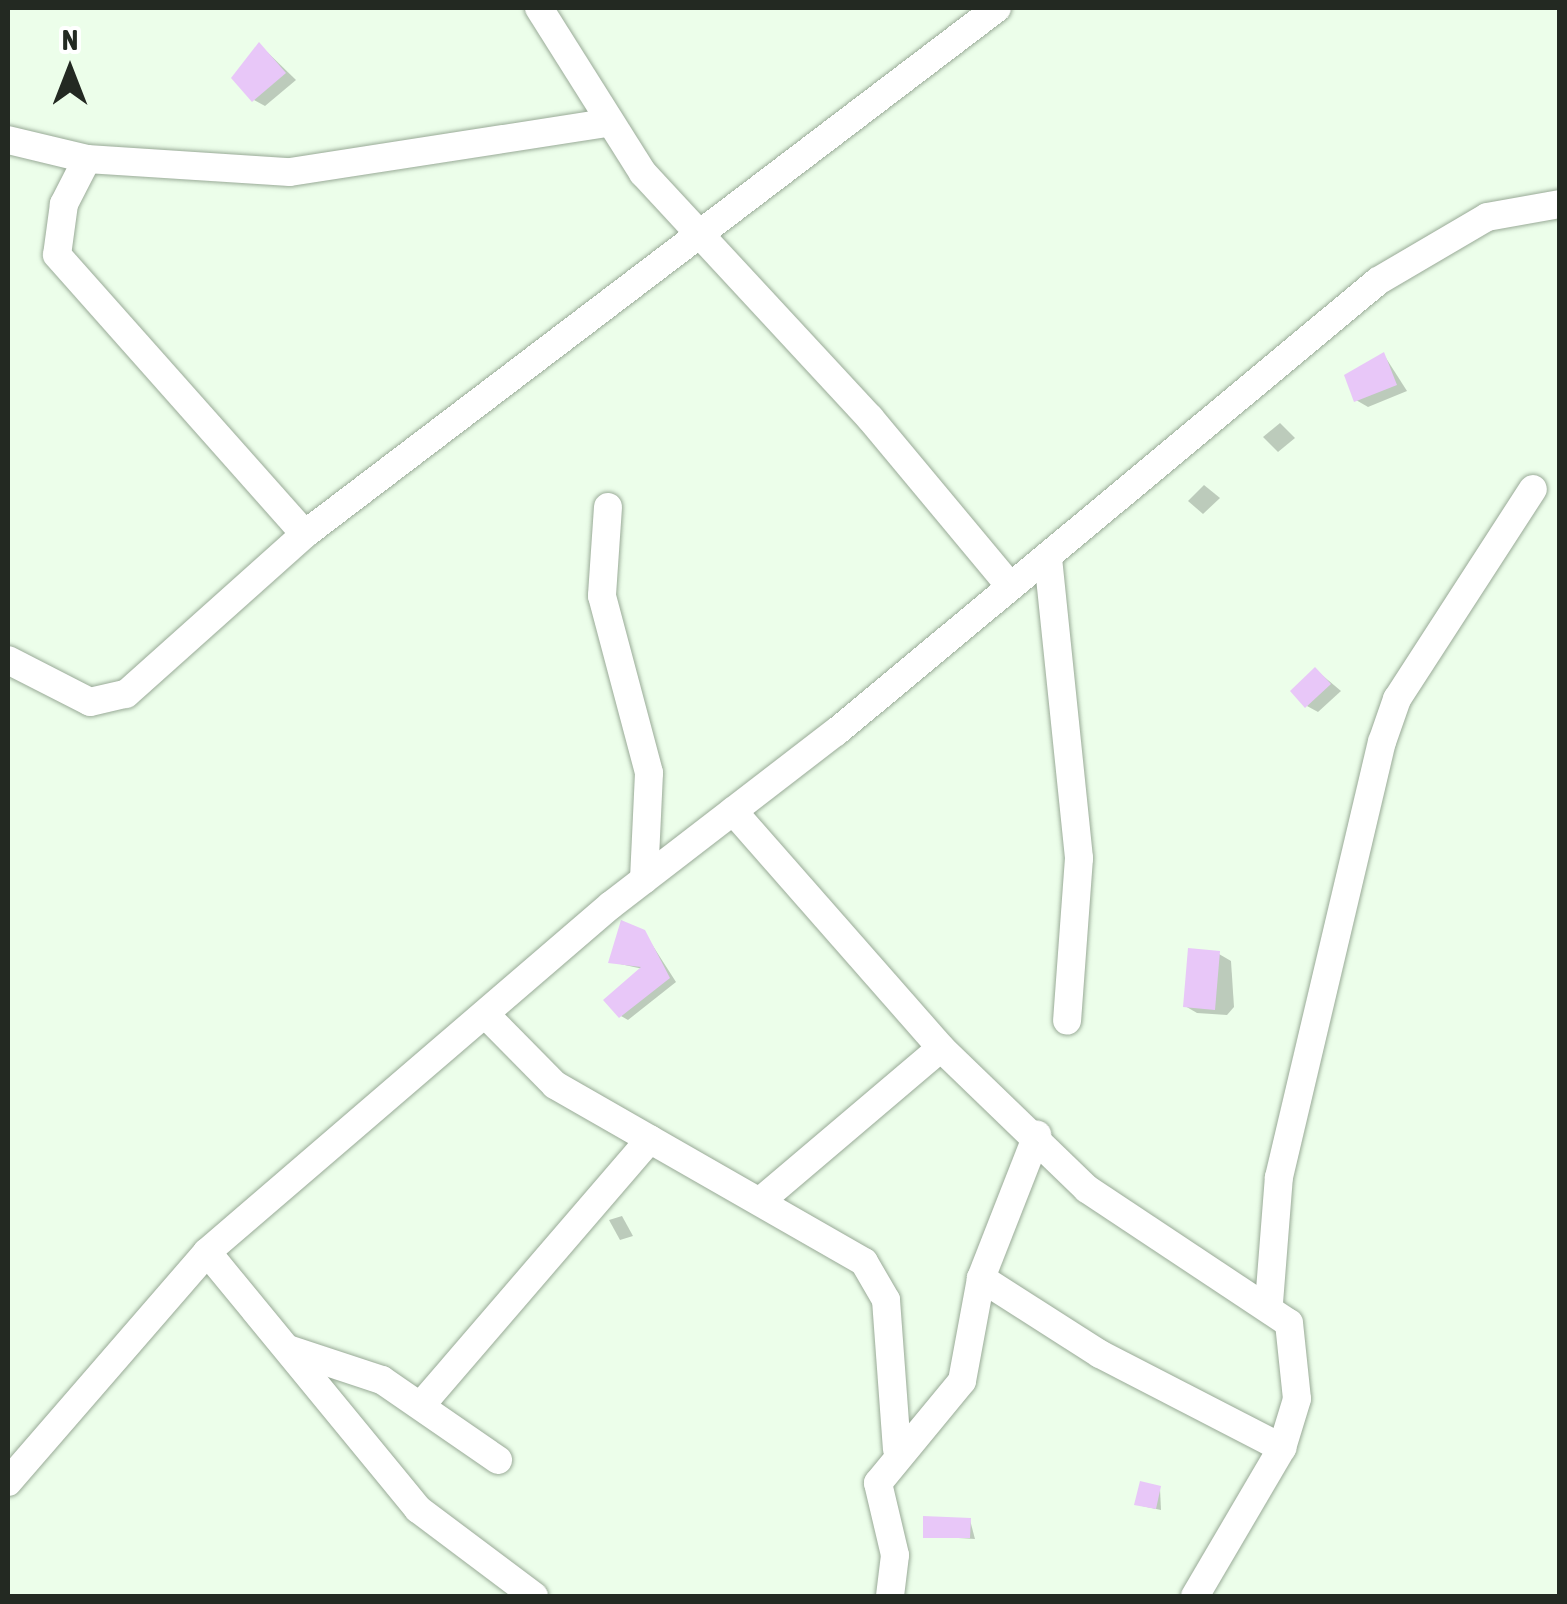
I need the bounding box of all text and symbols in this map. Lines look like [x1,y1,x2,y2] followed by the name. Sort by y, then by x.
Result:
[20,20,120,120] north arrow
[62,24,78,56] text: N

